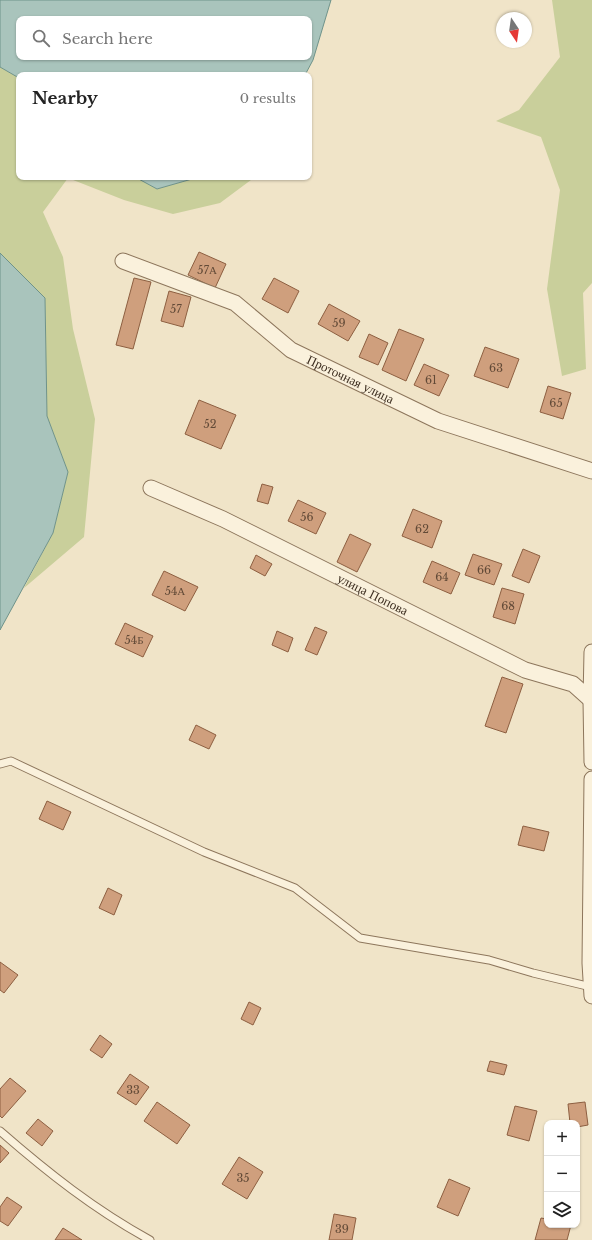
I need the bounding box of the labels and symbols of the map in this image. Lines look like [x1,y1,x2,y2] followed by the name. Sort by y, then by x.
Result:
[496,12,532,48] north arrow
[197,263,217,277] house number: 57А
[170,302,182,316] house number: 57
[332,316,346,330] house number: 59
[304,350,397,407] street label: Проточная улица
[489,361,503,375] house number: 63
[425,373,437,387] house number: 61
[549,396,563,410] house number: 65
[203,417,217,431] house number: 52
[300,510,314,524] house number: 56
[415,522,429,536] house number: 62
[477,563,491,577] house number: 66
[335,569,411,619] street label: улица Попова
[435,570,449,584] house number: 64
[165,584,185,598] house number: 54А
[501,599,515,613] house number: 68
[125,633,144,647] house number: 54Б
[126,1083,140,1097] house number: 33
[236,1171,250,1185] house number: 35
[335,1222,349,1236] house number: 39

